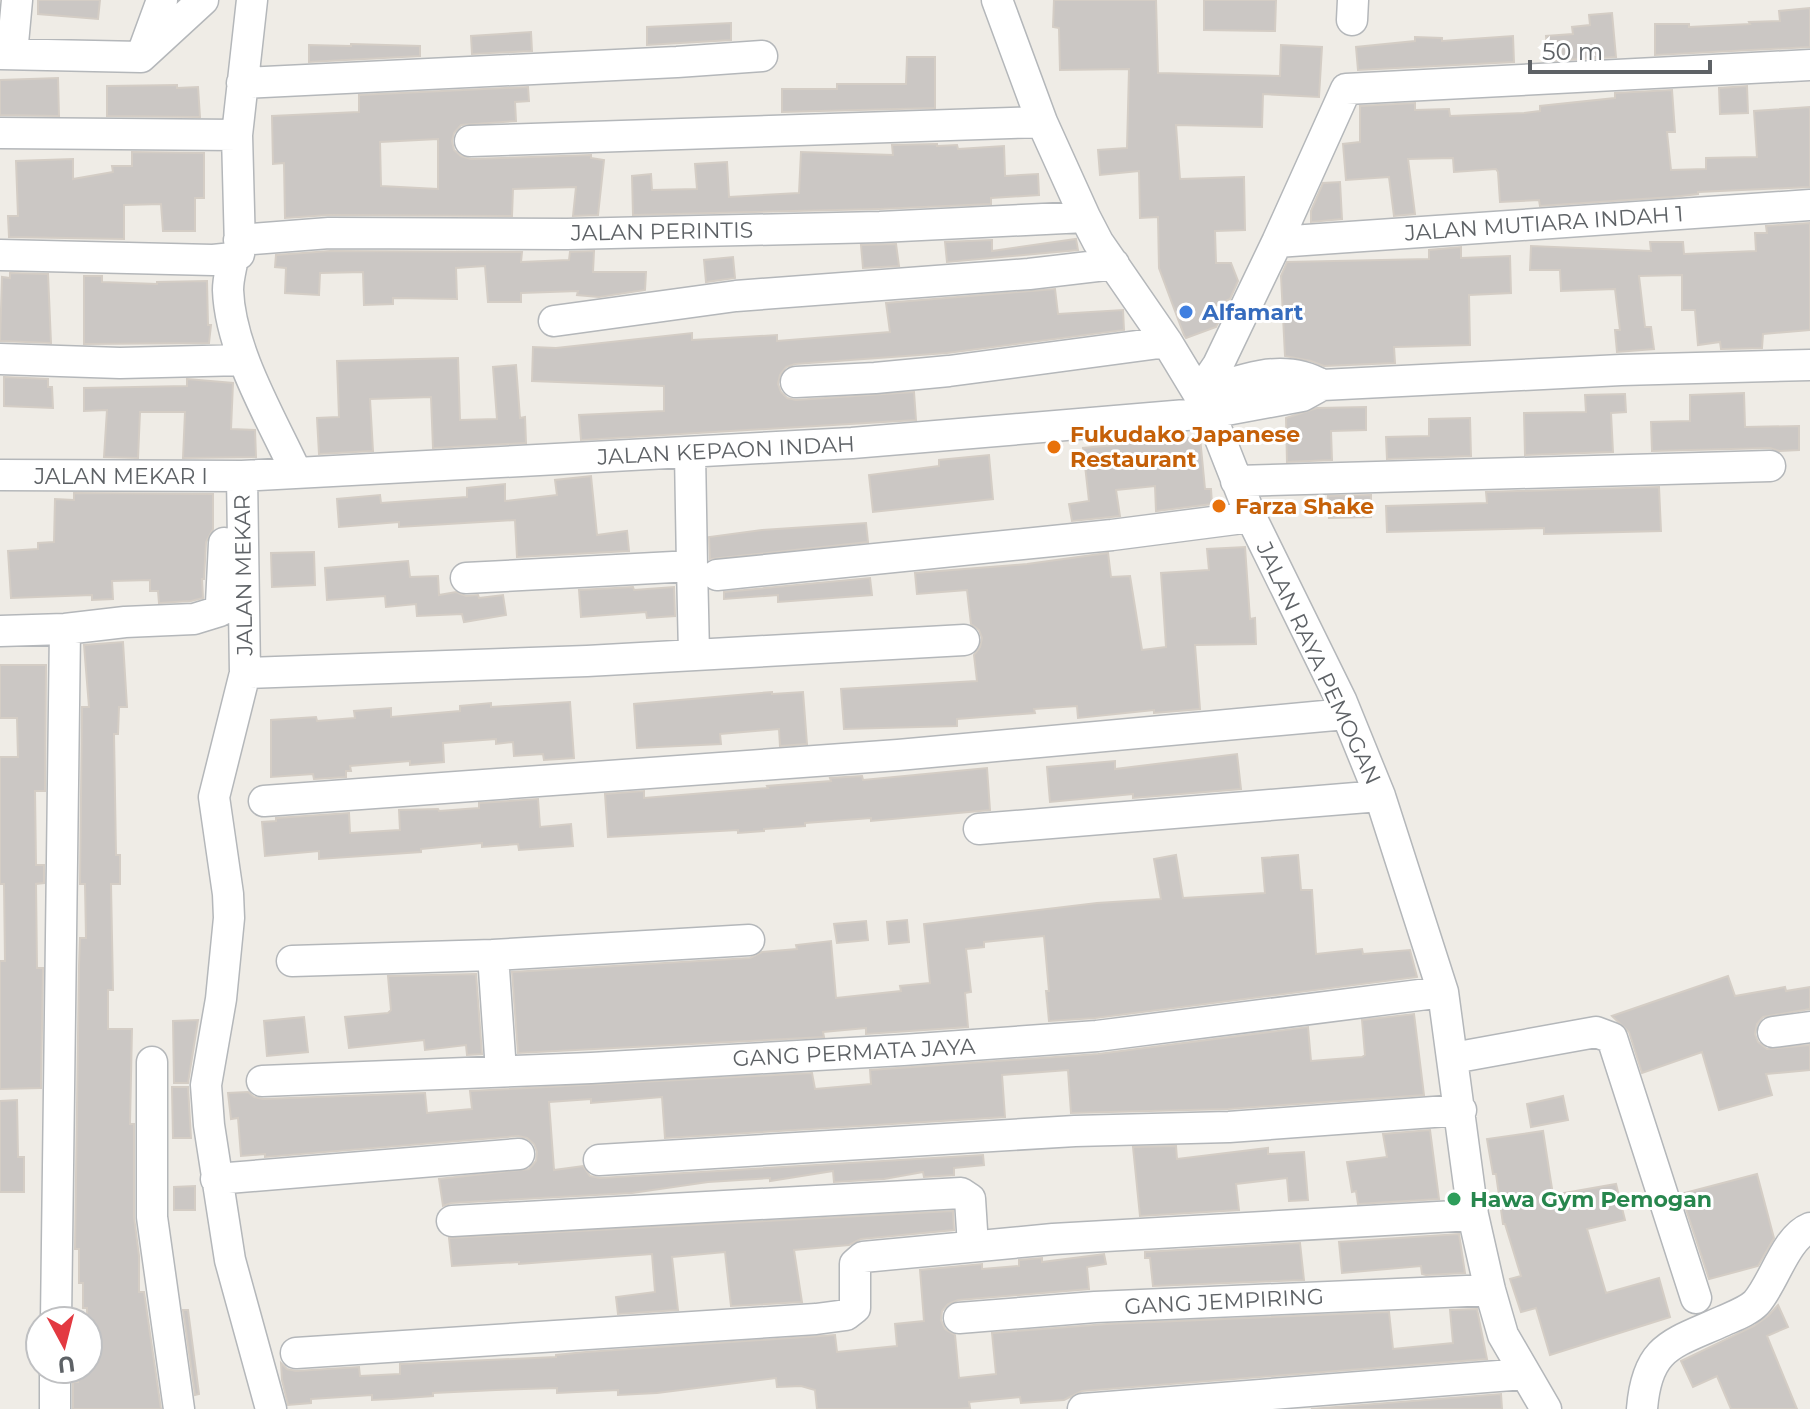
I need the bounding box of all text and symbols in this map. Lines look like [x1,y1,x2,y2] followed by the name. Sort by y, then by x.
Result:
[1530,24,1710,74] scale bar
[1542,37,1603,66] text: 50 m
[1403,200,1684,247] street label: JALAN MUTIARA INDAH 1
[570,216,753,247] street label: JALAN PERINTIS
[1201,299,1304,326] place label: Alfamart
[1177,303,1195,321] marker: Alfamart
[1070,421,1300,473] place label: Fukudako Japanese Restaurant
[596,430,855,471] street label: JALAN KEPAON INDAH
[1045,438,1063,456] marker: Fukudako Japanese Restaurant
[33,463,208,490] street label: JALAN MEKAR I
[1235,493,1374,520] place label: Farza Shake
[229,494,258,657] street label: JALAN MEKAR
[1210,497,1228,515] marker: Farza Shake
[1250,537,1387,789] street label: JALAN RAYA PEMOGAN
[732,1033,976,1072] street label: GANG PERMATA JAYA
[1470,1186,1712,1213] place label: Hawa Gym Pemogan
[1445,1190,1463,1208] marker: Hawa Gym Pemogan
[1124,1283,1325,1320] street label: GANG JEMPIRING
[24,1305,104,1385] north arrow
[56,1350,77,1379] text: U

